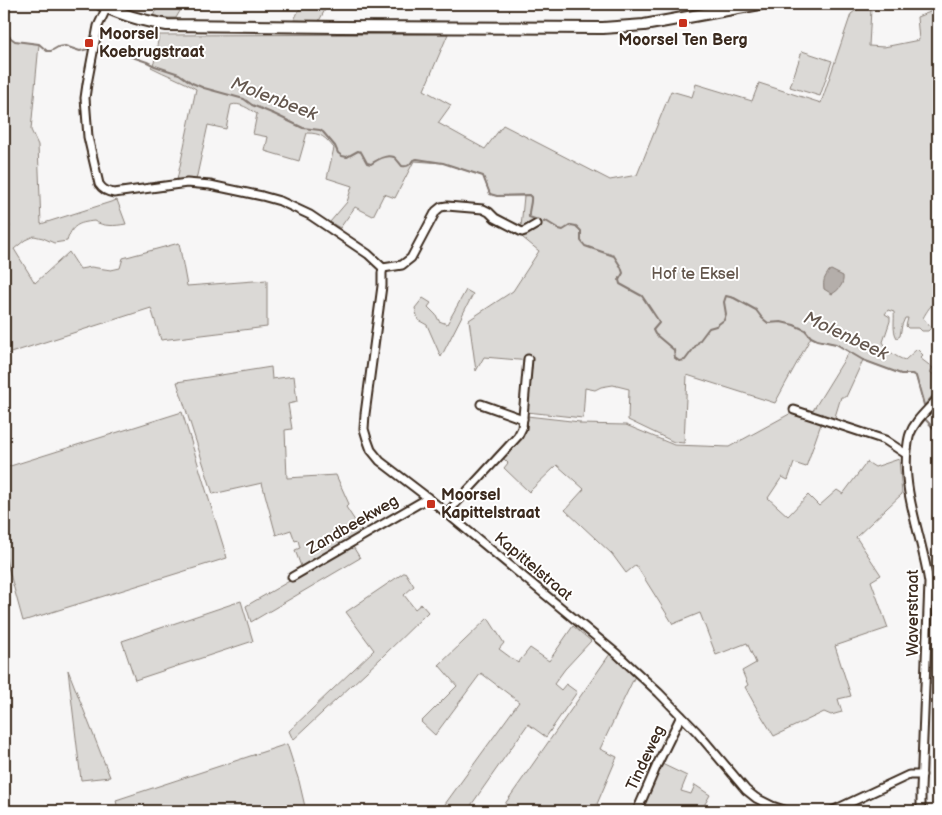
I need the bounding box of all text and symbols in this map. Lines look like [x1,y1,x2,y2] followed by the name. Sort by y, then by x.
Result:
[677,17,689,29] marker: Moorsel Ten Berg
[99,25,205,62] place label: Moorsel Koebrugstraat
[618,31,748,50] place label: Moorsel Ten Berg
[83,37,95,49] marker: Moorsel Koebrugstraat
[228,73,321,125] water label: Molenbeek
[651,265,739,284] park label: Hof te Eksel
[800,307,893,365] water label: Molenbeek
[441,486,541,523] place label: Moorsel Kapittelstraat
[303,491,402,559] street label: Zandbeekweg
[425,498,437,510] marker: Moorsel Kapittelstraat
[490,529,576,605] street label: Kapittelstraat
[904,570,923,656] street label: Waverstraat
[623,722,669,794] street label: Tindeweg

